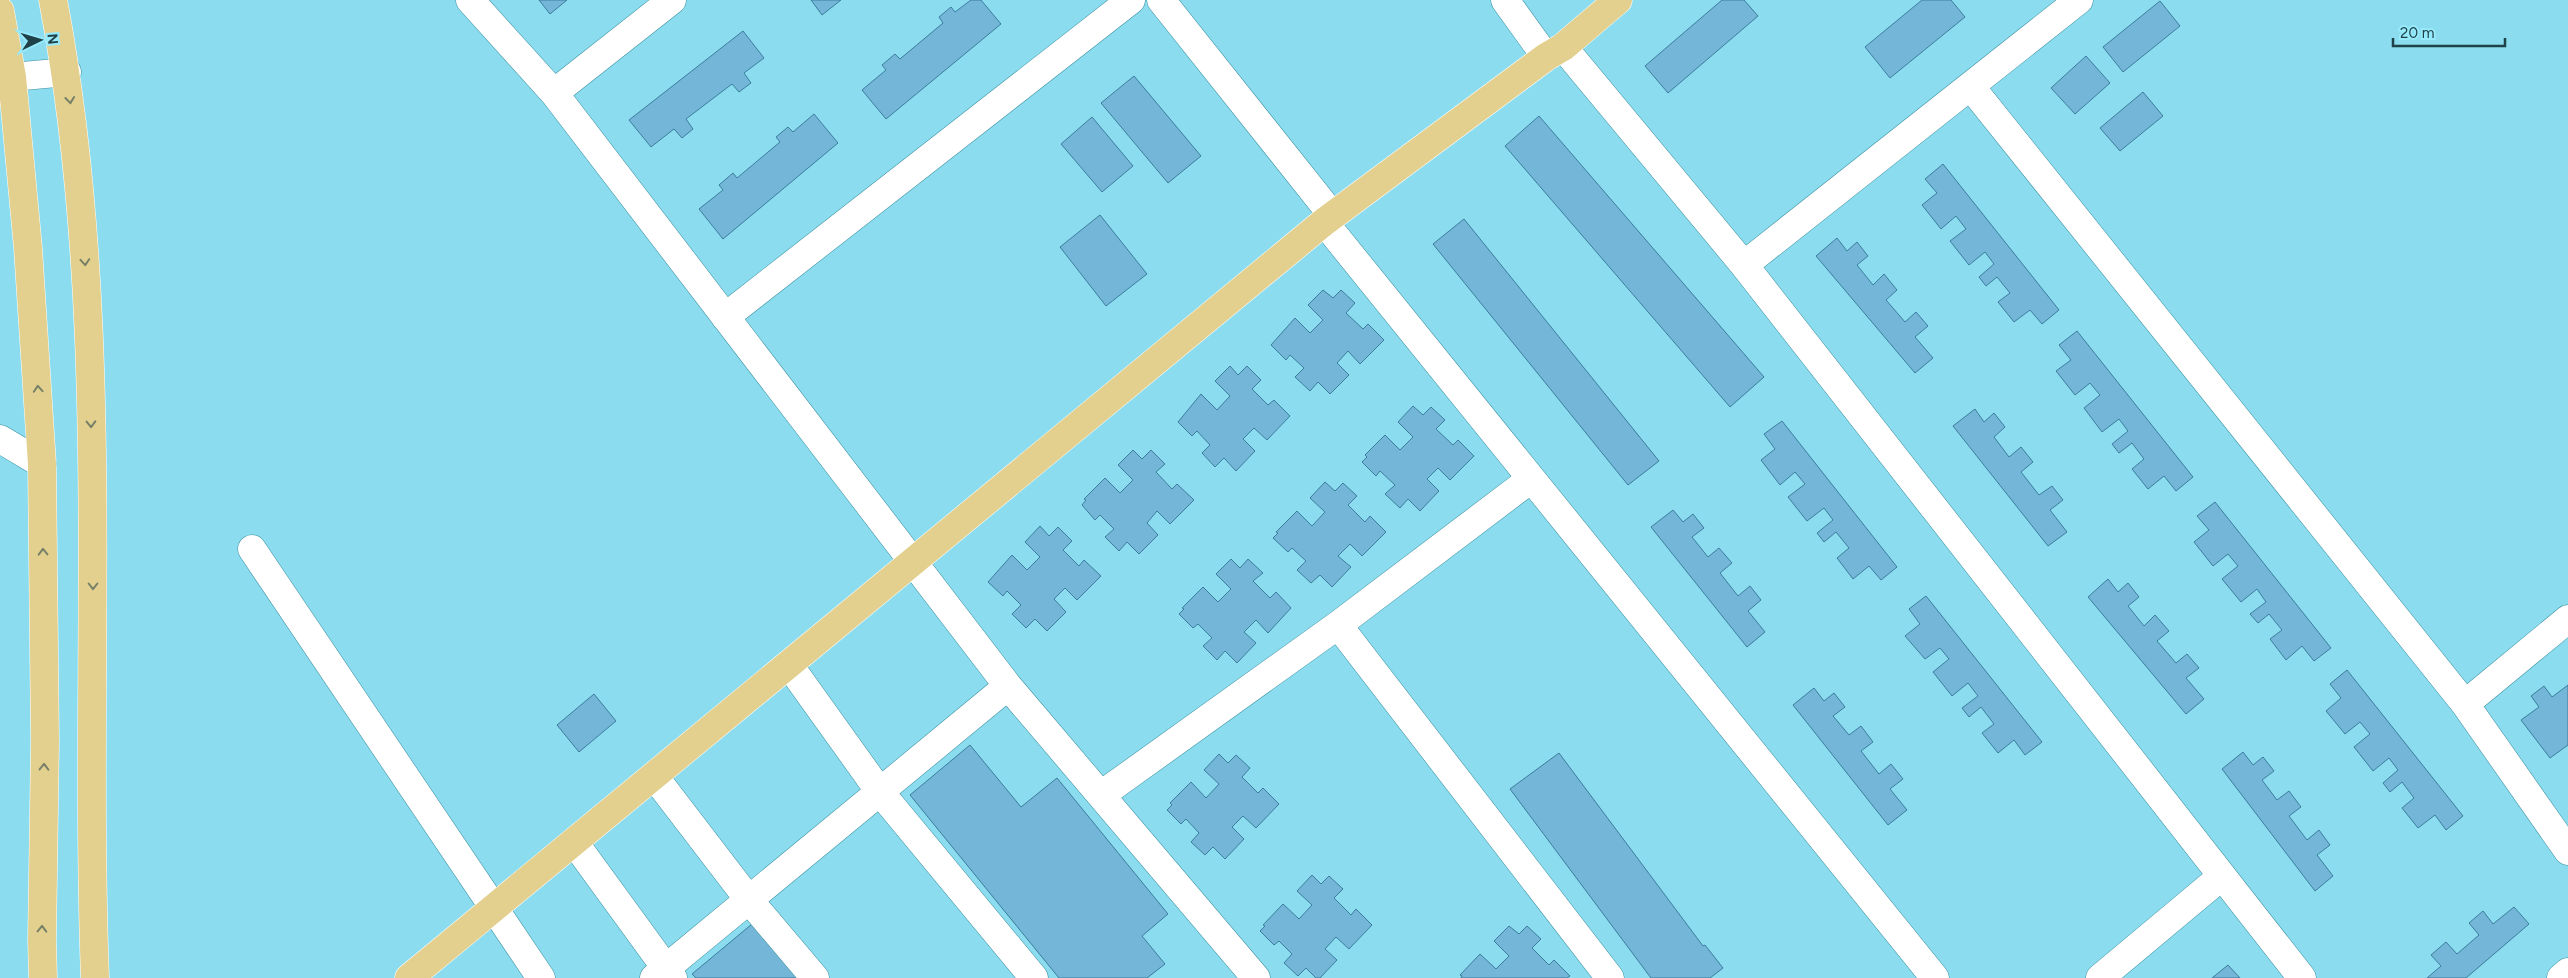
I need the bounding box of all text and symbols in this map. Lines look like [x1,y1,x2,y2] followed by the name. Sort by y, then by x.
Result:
[15,15,65,65] north arrow
[2393,15,2506,47] scale bar
[2400,24,2434,42] text: 20 m
[44,33,61,45] text: N
[64,96,75,104] one-way arrow
[79,258,90,266] one-way arrow
[32,385,43,393] one-way arrow
[85,420,96,428] one-way arrow
[38,548,48,556] one-way arrow
[88,583,98,591] one-way arrow
[39,763,50,771] one-way arrow
[37,925,47,933] one-way arrow

